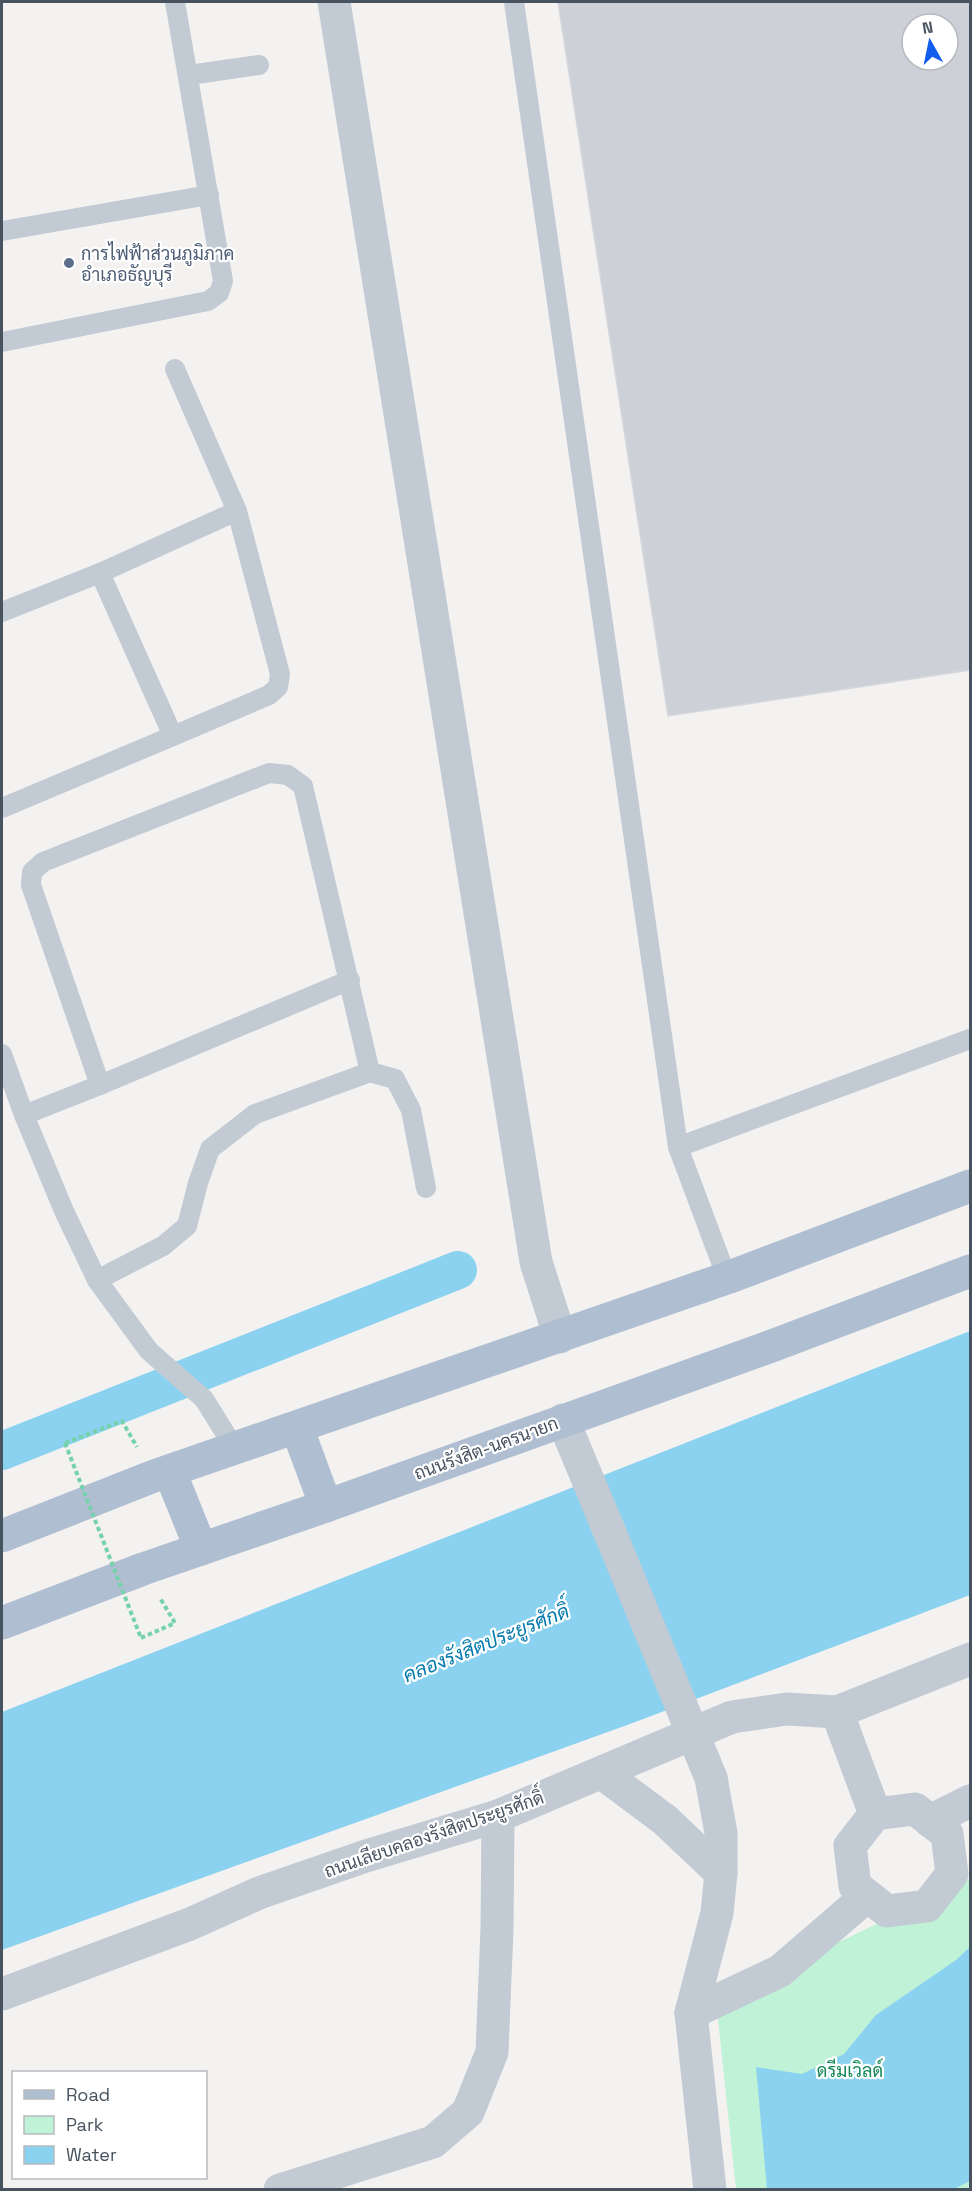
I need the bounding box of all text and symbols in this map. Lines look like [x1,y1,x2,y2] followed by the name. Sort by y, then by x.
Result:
[900,12,960,72] north arrow
[921,16,935,39] text: N
[81,241,234,287] place label: การไฟฟ้าส่วนภูมิภาค อำเภอธัญบุรี
[62,256,76,270] marker: การไฟฟ้าส่วนภูมิภาค อำเภอธัญบุรี
[411,1411,561,1485] street label: ถนนรังสิต-นครนายก
[397,1592,577,1690] water label: คลองรังสิตประยูรศักดิ์
[320,1782,547,1884] street label: ถนนเลียบคลองรังสิตประยูรศักดิ์
[817,2058,883,2082] park label: ดรีมเวิลด์
[12,2071,207,2179] legend
[66,2083,110,2106] text: Road
[66,2113,104,2136] text: Park
[66,2143,117,2166] text: Water

